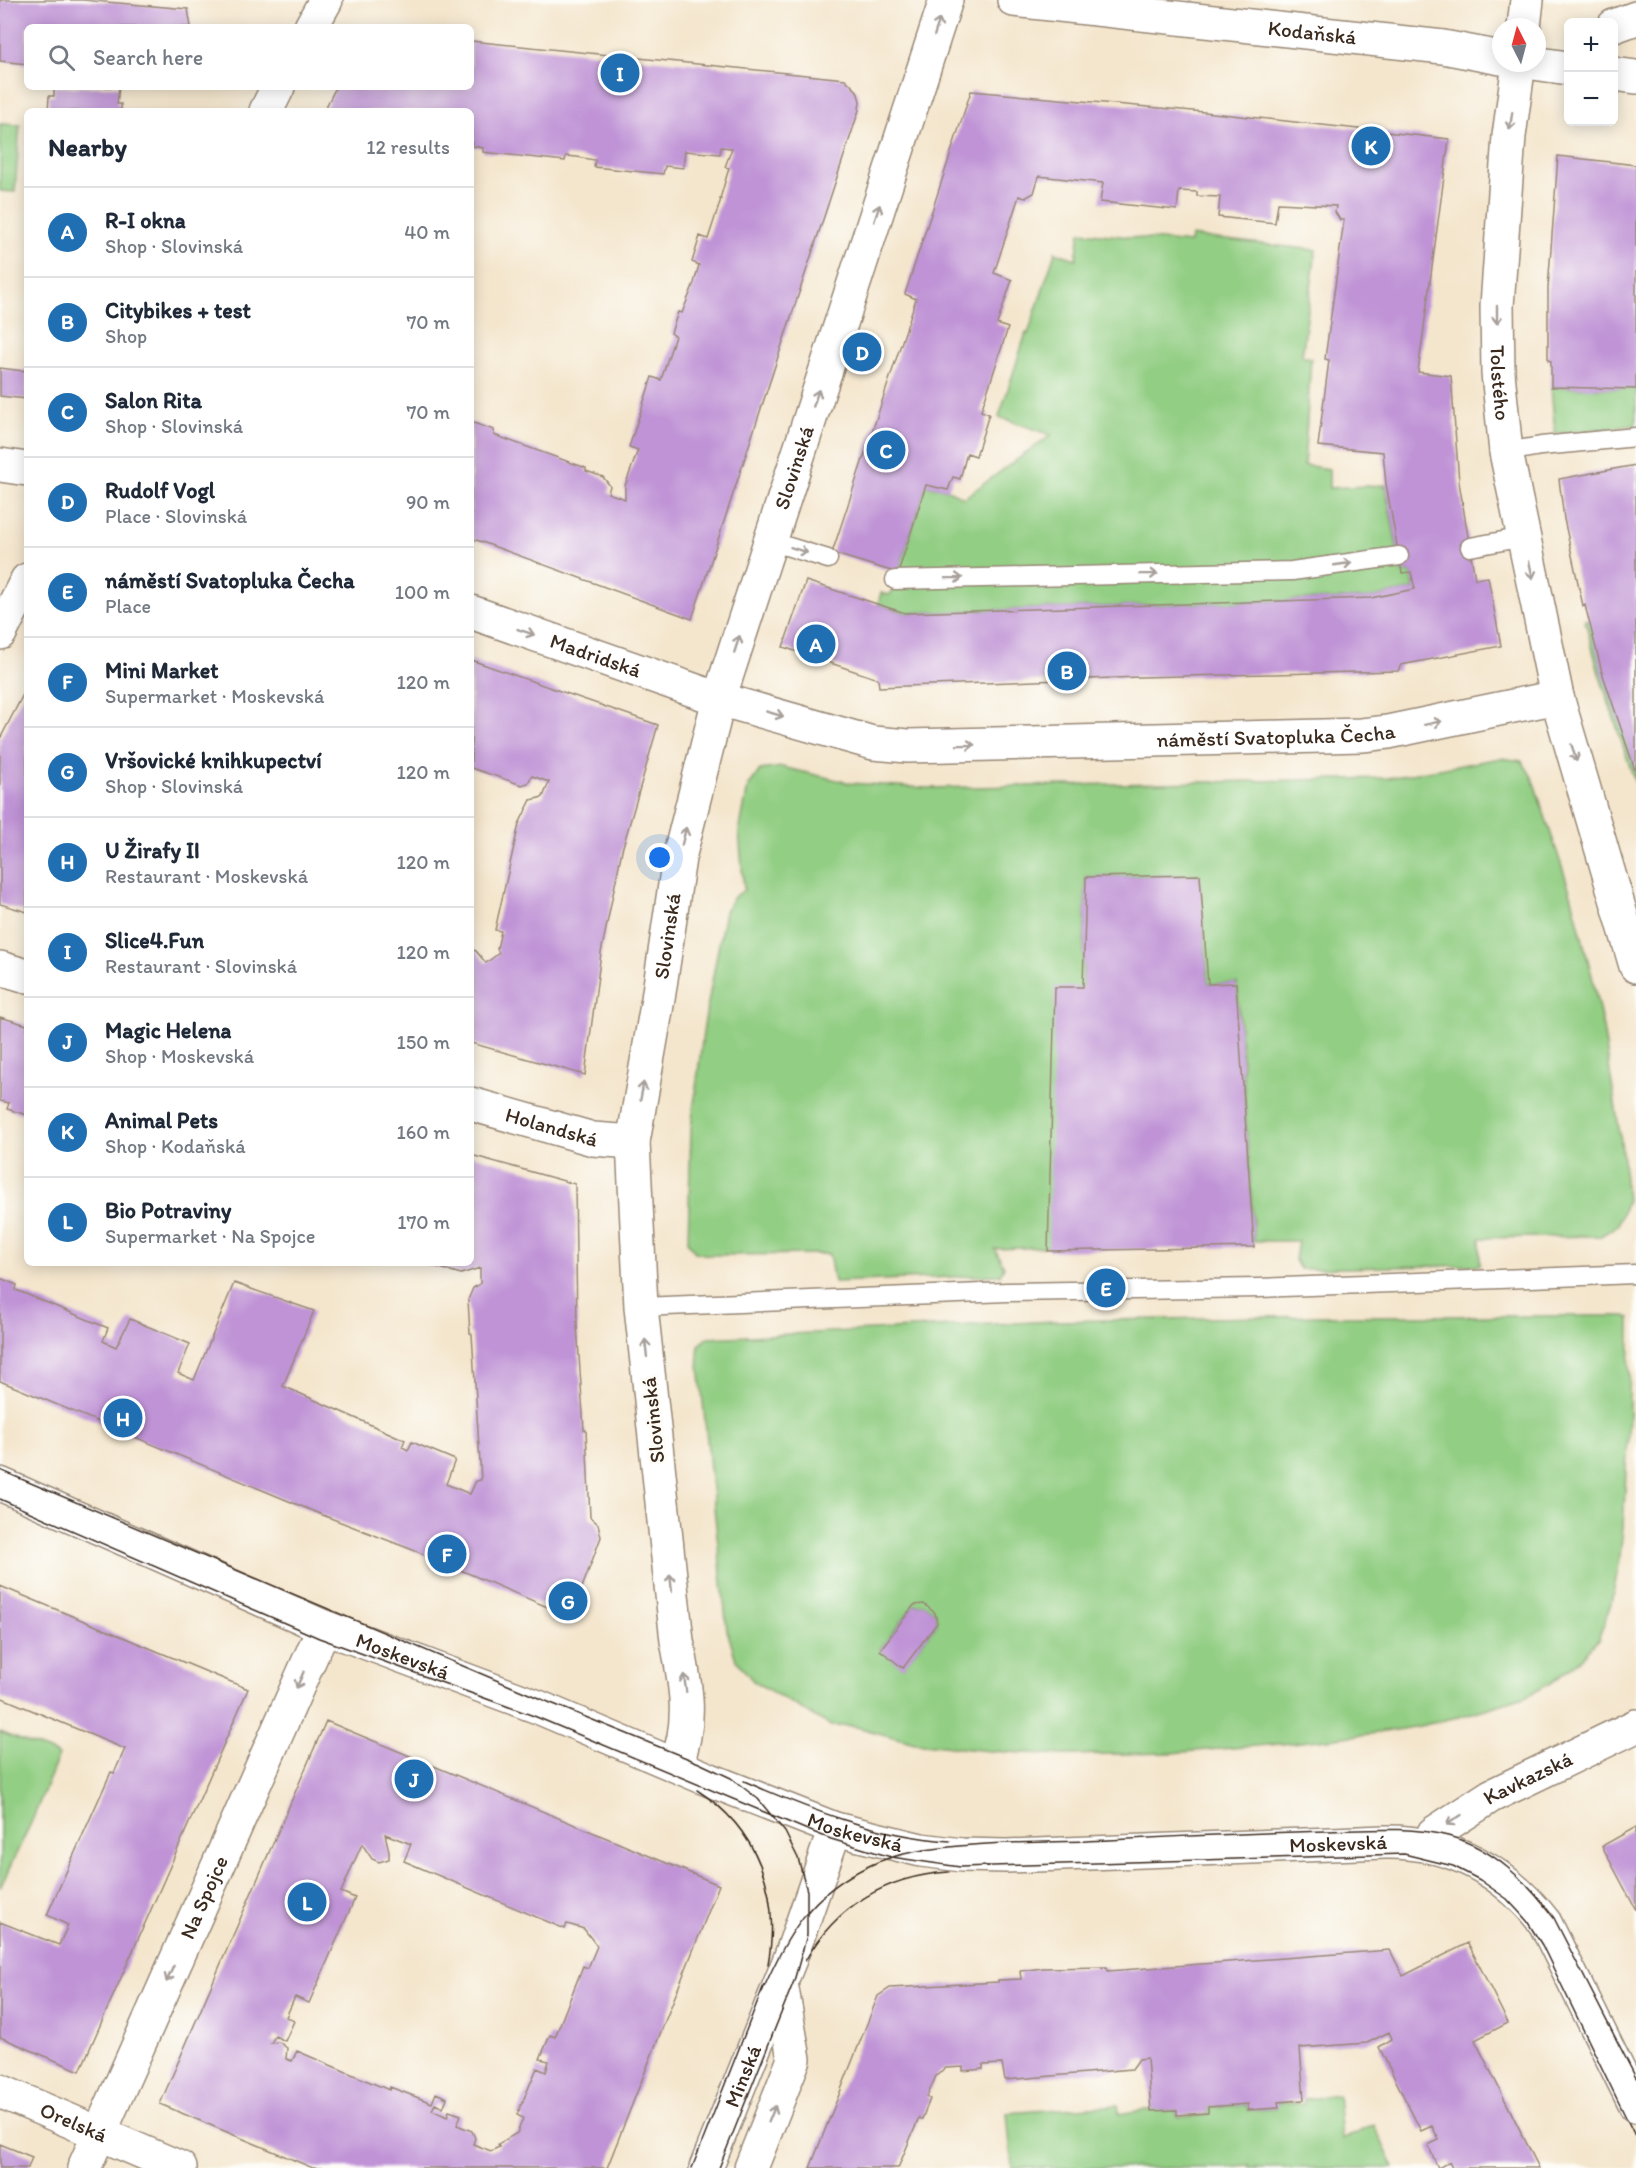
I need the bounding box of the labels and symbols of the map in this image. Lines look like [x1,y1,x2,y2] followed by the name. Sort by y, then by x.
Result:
[1267,15,1358,49] street label: Kodaňská
[932,18,943,37] one-way arrow
[1492,18,1546,72] north arrow
[600,50,640,96] pin: I
[1505,111,1516,130] one-way arrow
[1352,124,1390,168] pin: K
[872,204,883,223] one-way arrow
[1491,305,1503,325] one-way arrow
[842,330,882,374] pin: D
[1486,345,1516,422] street label: Tolstého
[812,389,823,408] one-way arrow
[768,422,819,513] street label: Slovinská
[866,428,906,472] pin: C
[789,545,808,556] one-way arrow
[1333,559,1353,570] one-way arrow
[1526,560,1537,580] one-way arrow
[1138,569,1158,580] one-way arrow
[943,573,963,584] one-way arrow
[796,622,836,666] pin: A
[516,627,535,638] one-way arrow
[547,628,645,683] street label: Madridská
[732,635,743,654] one-way arrow
[1048,648,1086,694] pin: B
[765,709,784,720] one-way arrow
[1423,716,1442,728] one-way arrow
[1156,718,1397,752] street label: náměstí Svatopluka Čecha
[955,739,975,750] one-way arrow
[1569,743,1580,762] one-way arrow
[679,827,691,846] one-way arrow
[645,843,674,872] your location
[648,891,686,981] street label: Slovinská
[637,1081,648,1101] one-way arrow
[503,1102,601,1152] street label: Holandská
[1086,1266,1126,1310] pin: E
[640,1338,651,1358] one-way arrow
[636,1376,669,1464] street label: Slovinská
[104,1396,142,1440] pin: H
[428,1532,466,1576] pin: F
[665,1574,676,1594] one-way arrow
[548,1578,588,1624] pin: G
[352,1627,453,1685] street label: Moskevská
[294,1671,306,1689] one-way arrow
[679,1674,690,1694] one-way arrow
[1478,1746,1576,1810] street label: Kavkazská
[394,1756,434,1802] pin: J
[804,1806,905,1857] street label: Moskevská
[1446,1815,1463,1827] one-way arrow
[1289,1829,1388,1858] street label: Moskevská
[174,1852,233,1943] street label: Na Spojce
[288,1880,326,1924] pin: L
[164,1964,175,1982] one-way arrow
[719,2041,766,2111] street label: Minská
[36,2097,111,2147] street label: Orelská
[767,2105,778,2123] one-way arrow

